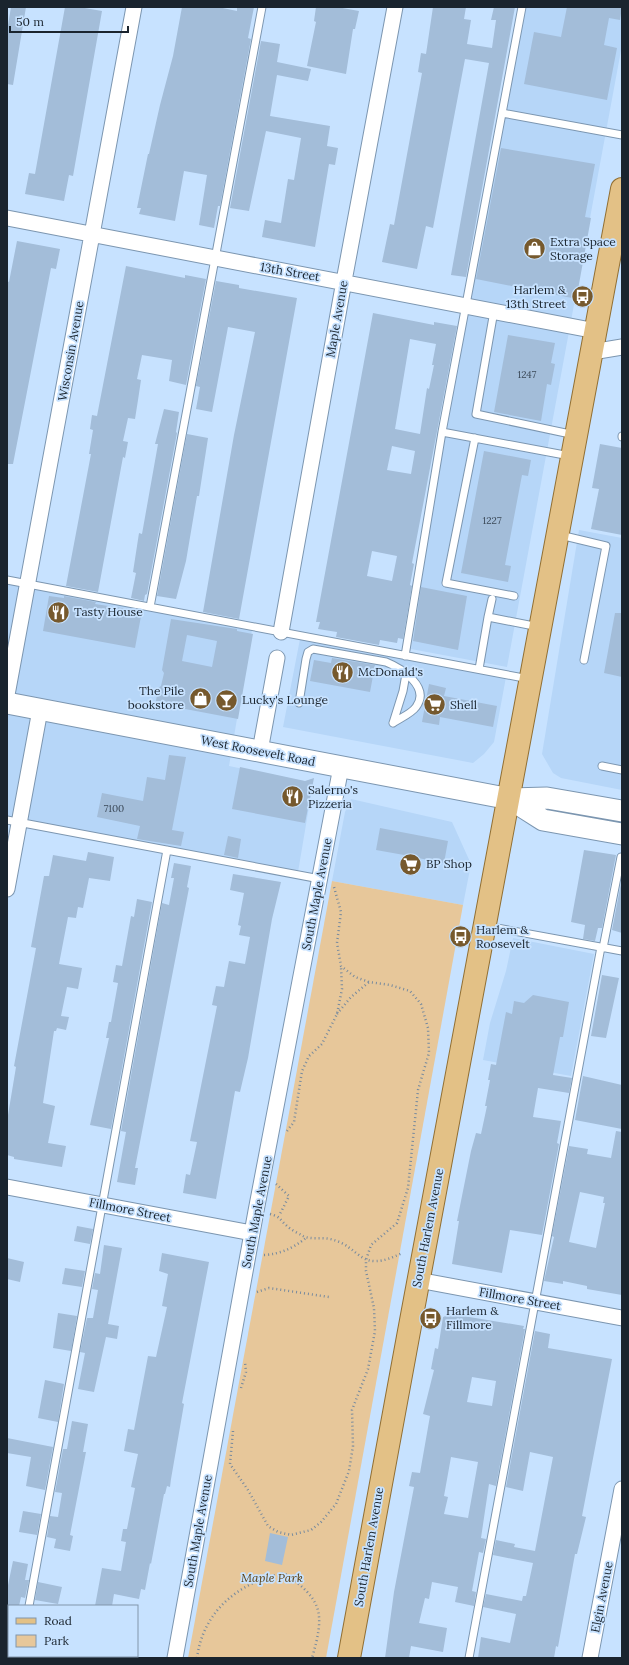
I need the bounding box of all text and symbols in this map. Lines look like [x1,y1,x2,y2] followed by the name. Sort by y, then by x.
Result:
[10,8,128,34] scale bar
[16,14,44,29] text: 50 m
[550,234,616,263] place label: Extra Space Storage
[522,236,548,262] shop icon: Extra Space Storage
[259,259,321,284] street label: 13th Street
[322,279,351,359] street label: Maple Avenue
[506,282,567,311] place label: Harlem & 13th Street
[569,284,595,310] bus stop icon: Harlem & 13th Street
[54,299,87,402] street label: Wisconsin Avenue
[518,368,537,381] house number: 1247
[483,514,502,527] house number: 1227
[45,599,71,625] restaurant icon: Tasty House
[74,604,143,619] place label: Tasty House
[329,659,355,685] restaurant icon: McDonald's
[358,664,423,679] place label: McDonald's
[128,683,184,712] place label: The Pile bookstore
[187,685,213,711] shop icon: The Pile bookstore
[213,687,239,713] bar icon: Lucky's Lounge
[242,692,328,707] place label: Lucky's Lounge
[421,692,447,718] supermarket icon: Shell
[450,697,477,712] place label: Shell
[200,732,317,769] street label: West Roosevelt Road
[308,782,359,811] place label: Salerno's Pizzeria
[280,784,306,810] restaurant icon: Salerno's Pizzeria
[104,802,124,815] house number: 7100
[298,836,335,951] street label: South Maple Avenue
[397,851,423,877] supermarket icon: BP Shop
[426,856,472,871] place label: BP Shop
[476,922,530,951] place label: Harlem & Roosevelt
[448,924,474,950] bus stop icon: Harlem & Roosevelt
[238,1154,275,1269] street label: South Maple Avenue
[409,1167,447,1289] street label: South Harlem Avenue
[88,1194,173,1225] street label: Fillmore Street
[478,1284,563,1313] street label: Fillmore Street
[446,1303,499,1332] place label: Harlem & Fillmore
[417,1305,443,1331] bus stop icon: Harlem & Fillmore
[180,1473,215,1588] street label: South Maple Avenue
[351,1486,386,1608] street label: South Harlem Avenue
[587,1560,616,1634] street label: Elgin Avenue
[241,1570,303,1585] park label: Maple Park
[8,1605,138,1657] legend
[44,1613,72,1628] text: Road
[44,1633,70,1648] text: Park

